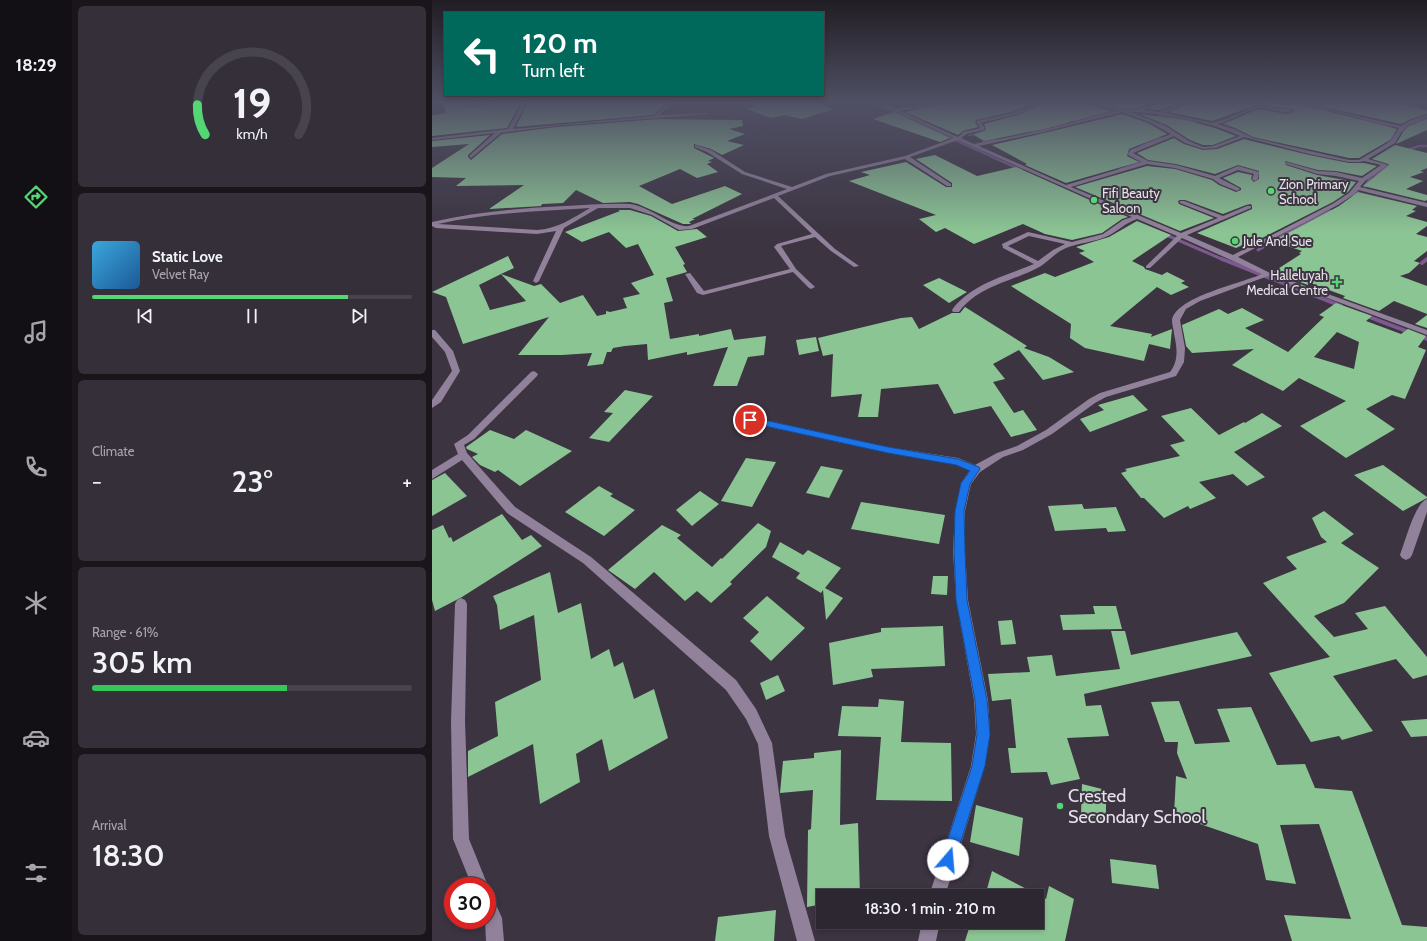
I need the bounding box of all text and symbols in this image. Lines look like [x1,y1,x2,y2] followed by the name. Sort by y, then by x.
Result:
[522,26,598,60] text: 120 m
[456,28,508,80] icon: left
[15,54,57,76] text: 18:29
[522,60,585,82] text: Turn left
[233,77,271,127] text: 19
[236,124,268,142] text: km/h
[1279,176,1349,207] place label: Zion Primary School
[22,183,50,211] icon: directions
[1102,185,1160,216] place label: Fifi Beauty Saloon
[1266,186,1276,196] marker: Zion Primary School
[1089,195,1099,205] marker: Fifi Beauty Saloon
[1242,233,1312,249] place label: Jule And Sue
[1230,236,1240,246] marker: Jule And Sue
[152,248,223,266] text: Static Love
[152,266,209,282] text: Velvet Ray
[1246,267,1328,298] place label: Halleluyah Medical Centre
[1331,276,1343,288] marker: Halleluyah Medical Centre
[134,305,156,327] icon: previous
[241,305,263,327] icon: pause
[348,305,370,327] icon: next
[22,318,50,346] icon: music
[733,403,767,437] pin
[739,409,761,431] icon: arrive
[92,443,134,459] text: Climate
[22,453,50,481] icon: phone
[232,463,272,500] text: 23°
[92,468,102,495] text: −
[402,468,412,495] text: +
[22,589,50,617] icon: climate
[92,624,159,640] text: Range · 61%
[92,644,193,681] text: 305 km
[22,724,50,752] icon: car
[1068,785,1206,828] place label: Crested Secondary School
[1055,801,1065,811] marker: Crested Secondary School
[92,817,127,833] text: Arrival
[92,837,165,874] text: 18:30
[927,839,969,881] position arrow
[22,859,50,887] icon: filters
[444,877,496,929] speed limit sign: 30
[865,900,995,918] text: 18:30 · 1 min · 210 m

